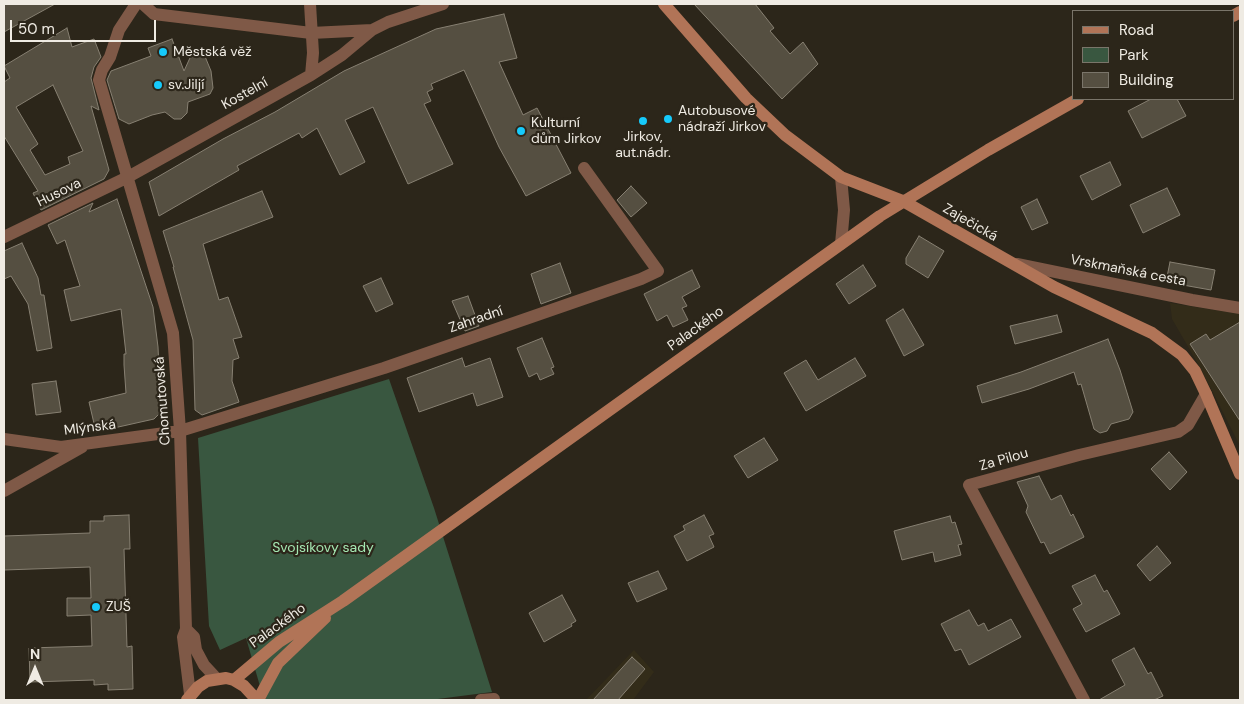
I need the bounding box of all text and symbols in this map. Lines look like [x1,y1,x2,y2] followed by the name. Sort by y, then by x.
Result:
[12,10,159,42] scale bar
[1072,10,1234,100] legend
[18,19,55,39] text: 50 m
[1119,20,1154,40] text: Road
[173,44,252,60] place label: Městská věž
[1119,45,1149,65] text: Park
[157,46,169,58] marker: Městská věž
[1119,70,1174,90] text: Building
[219,74,271,114] street label: Kostelní
[168,77,204,93] place label: sv.Jiljí
[152,79,164,91] marker: sv.Jiljí
[678,103,766,136] place label: Autobusové nádraží Jirkov
[662,113,674,125] marker: Autobusové nádraží Jirkov
[531,115,601,148] place label: Kulturní dům Jirkov
[637,115,649,127] marker: Jirkov, aut.nádr.
[515,125,527,137] marker: Kulturní dům Jirkov
[615,129,671,162] place label: Jirkov, aut.nádr.
[34,175,84,211] street label: Husova
[940,201,1000,245] street label: Zaječická
[1069,252,1187,290] street label: Vrskmaňská cesta
[447,303,505,337] street label: Zahradní
[665,303,727,355] street label: Palackého
[152,356,174,446] street label: Chomutovská
[63,416,117,440] street label: Mlýnská
[978,445,1030,475] street label: Za Pilou
[272,540,374,556] park label: Svojsíkovy sady
[106,599,131,615] place label: ZUŠ
[247,600,309,652] street label: Palackého
[90,601,102,613] marker: ZUŠ
[10,644,60,694] north arrow
[30,645,40,663] text: N

